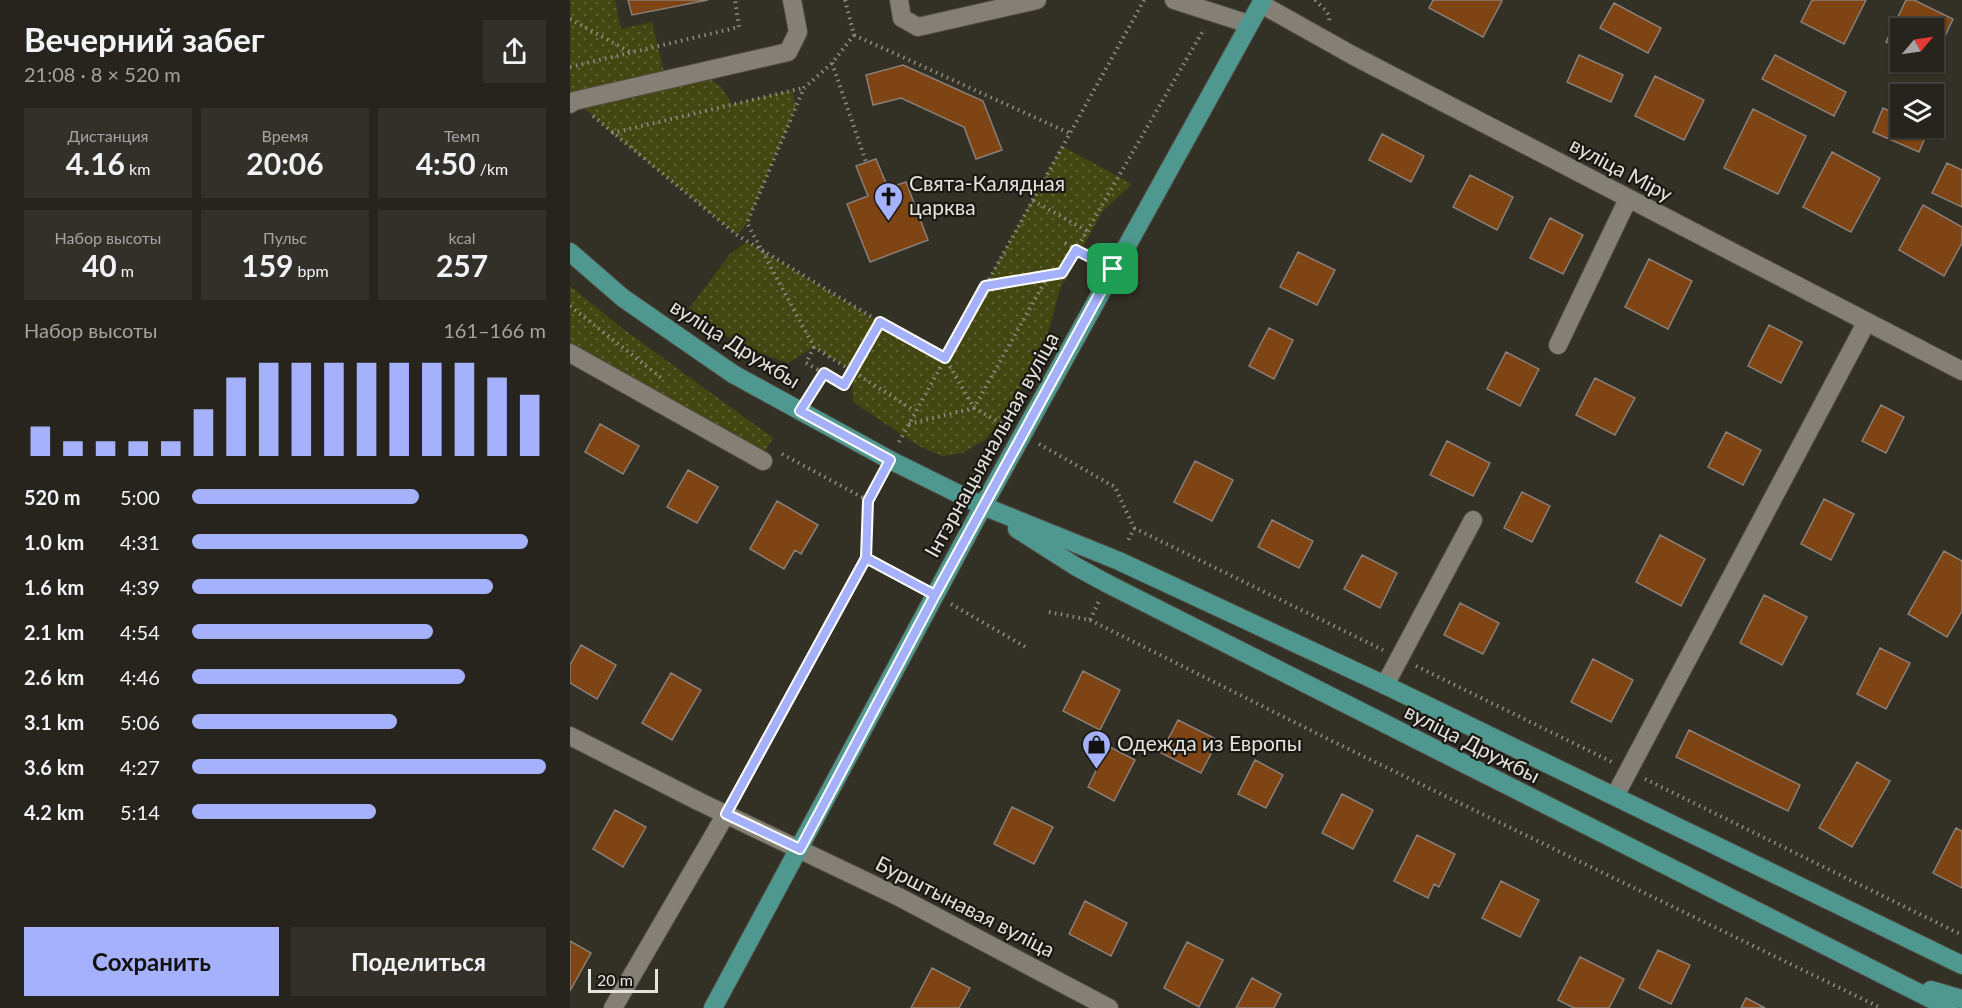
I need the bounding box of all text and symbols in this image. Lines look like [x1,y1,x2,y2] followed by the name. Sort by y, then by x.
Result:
[1890,18,1944,72] north arrow
[1890,18,1944,138] map controls
[24,19,265,59] text: Вечерний забег
[483,20,546,83] button: share
[24,62,181,86] text: 21:08 · 8 × 520 m
[1890,84,1944,138] button: layers
[67,126,149,145] text: Дистанция
[262,126,308,145] text: Время
[444,126,480,145] text: Темп
[1566,131,1677,206] street label: вуліца Міру
[66,145,125,181] text: 4.16
[246,145,324,181] text: 20:06
[416,145,476,181] text: 4:50
[125,159,150,178] text: km
[476,159,508,178] text: /km
[909,170,1065,219] place label: Свята-Калядная царква
[872,180,904,222] church icon: Свята-Калядная царква
[55,228,161,247] text: Набор высоты
[263,228,307,247] text: Пульс
[448,228,476,247] text: kcal
[1087,243,1138,294] pin
[82,247,117,283] text: 40
[241,247,294,283] text: 159
[436,247,488,283] text: 257
[1096,252,1129,285] icon: arrive
[117,261,134,280] text: m
[294,261,329,280] text: bpm
[666,293,805,393] street label: вуліца Дружбы
[24,318,157,342] text: Набор высоты
[443,318,546,342] text: 161–166 m
[918,327,1063,561] street label: Інтэрнацыянальная вуліца
[24,485,80,509] text: 520 m
[120,485,160,509] text: 5:00
[24,530,84,554] text: 1.0 km
[120,530,160,554] text: 4:31
[24,575,84,599] text: 1.6 km
[120,575,160,599] text: 4:39
[24,620,84,644] text: 2.1 km
[120,620,160,644] text: 4:54
[24,665,84,689] text: 2.6 km
[120,665,160,689] text: 4:46
[1401,698,1544,787] street label: вуліца Дружбы
[24,710,84,734] text: 3.1 km
[120,710,160,734] text: 5:06
[1080,728,1112,770] shop icon: Одежда из Европы
[1117,730,1302,755] place label: Одежда из Европы
[24,755,84,779] text: 3.6 km
[120,755,160,779] text: 4:27
[24,800,84,824] text: 4.2 km
[120,800,160,824] text: 5:14
[872,850,1059,962] street label: Бурштынавая вуліца
[24,927,279,996] button: Сохранить
[291,927,546,996] button: Поделиться
[588,966,658,994] scale bar
[597,970,633,989] text: 20 m

